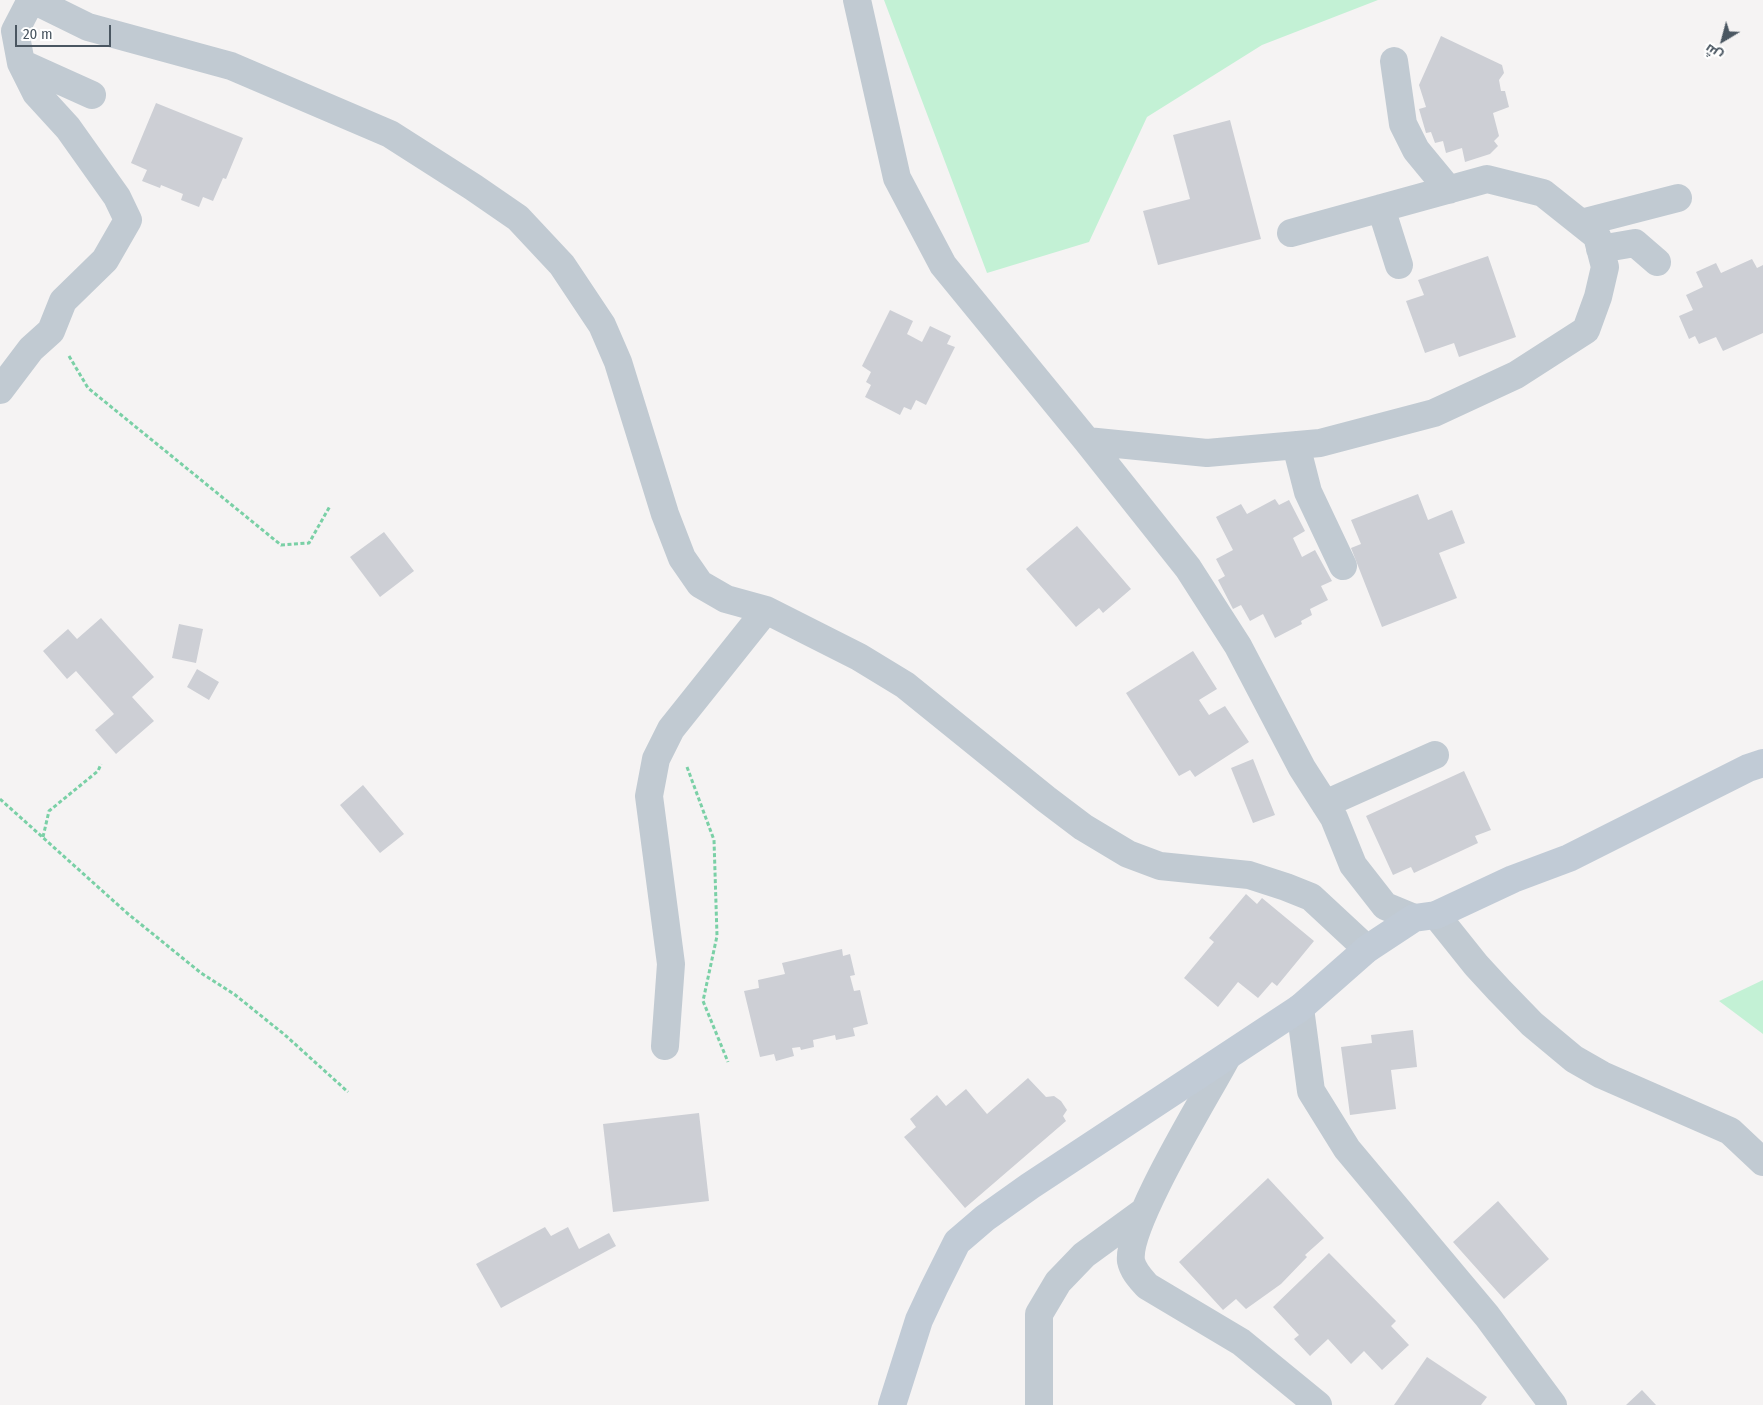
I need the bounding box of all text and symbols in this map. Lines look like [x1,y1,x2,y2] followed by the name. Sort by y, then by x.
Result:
[18,15,114,47] scale bar
[1698,15,1748,65] north arrow
[23,25,53,43] text: 20 m
[1701,40,1726,65] text: ش

